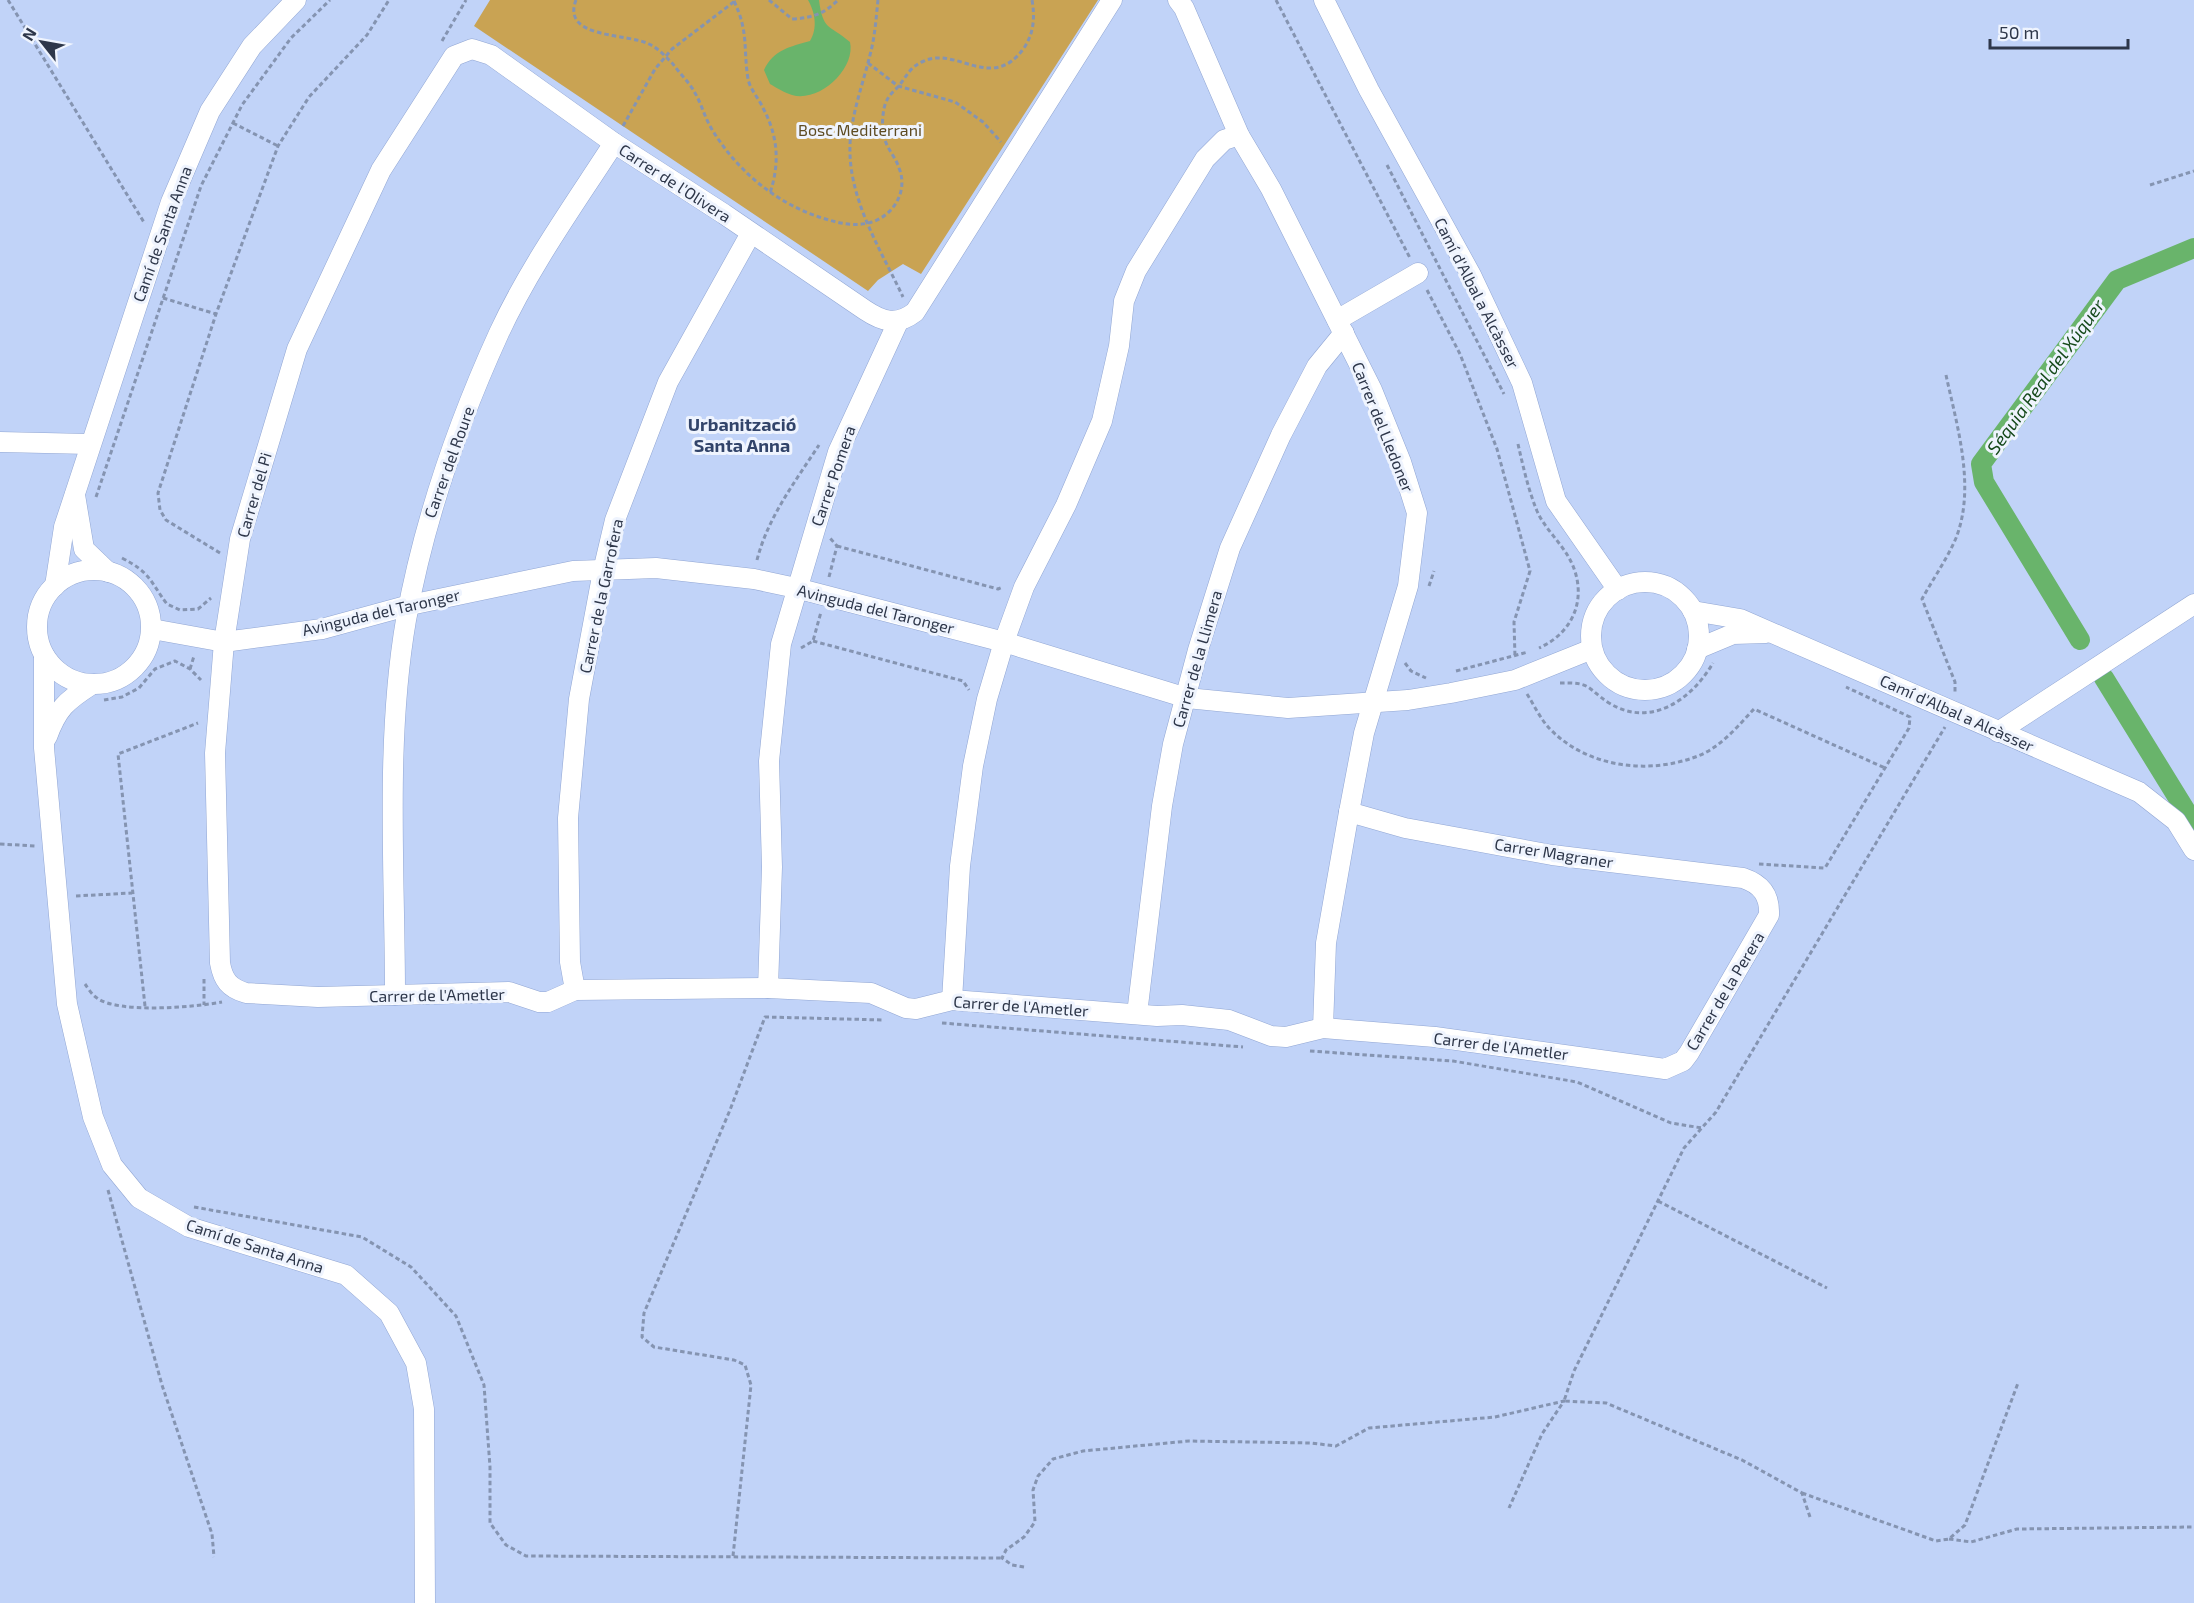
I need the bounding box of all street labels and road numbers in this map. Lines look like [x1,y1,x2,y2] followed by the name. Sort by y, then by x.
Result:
[616,139,735,226] street label: Carrer de l'Olivera
[128,163,195,304] street label: Camí de Santa Anna
[1431,214,1524,372] street label: Camí d'Albal a Alcàsser
[1349,359,1418,495] street label: Carrer del Lledoner
[420,403,478,520] street label: Carrer del Roure
[806,423,859,529] street label: Carrer Pomera
[232,450,275,540] street label: Carrer del Pi
[575,517,626,675] street label: Carrer de la Garrofera
[796,580,957,637] street label: Avinguda del Taronger
[300,584,462,639] street label: Avinguda del Taronger
[1168,588,1225,730] street label: Carrer de la Llimera
[1877,670,2038,755] street label: Camí d'Albal a Alcàsser
[1493,834,1615,871] street label: Carrer Magraner
[1682,928,1768,1054] street label: Carrer de la Perera
[369,984,506,1005] street label: Carrer de l'Ametler
[953,991,1090,1020] street label: Carrer de l'Ametler
[1433,1028,1570,1063] street label: Carrer de l'Ametler
[184,1214,326,1277] street label: Camí de Santa Anna

